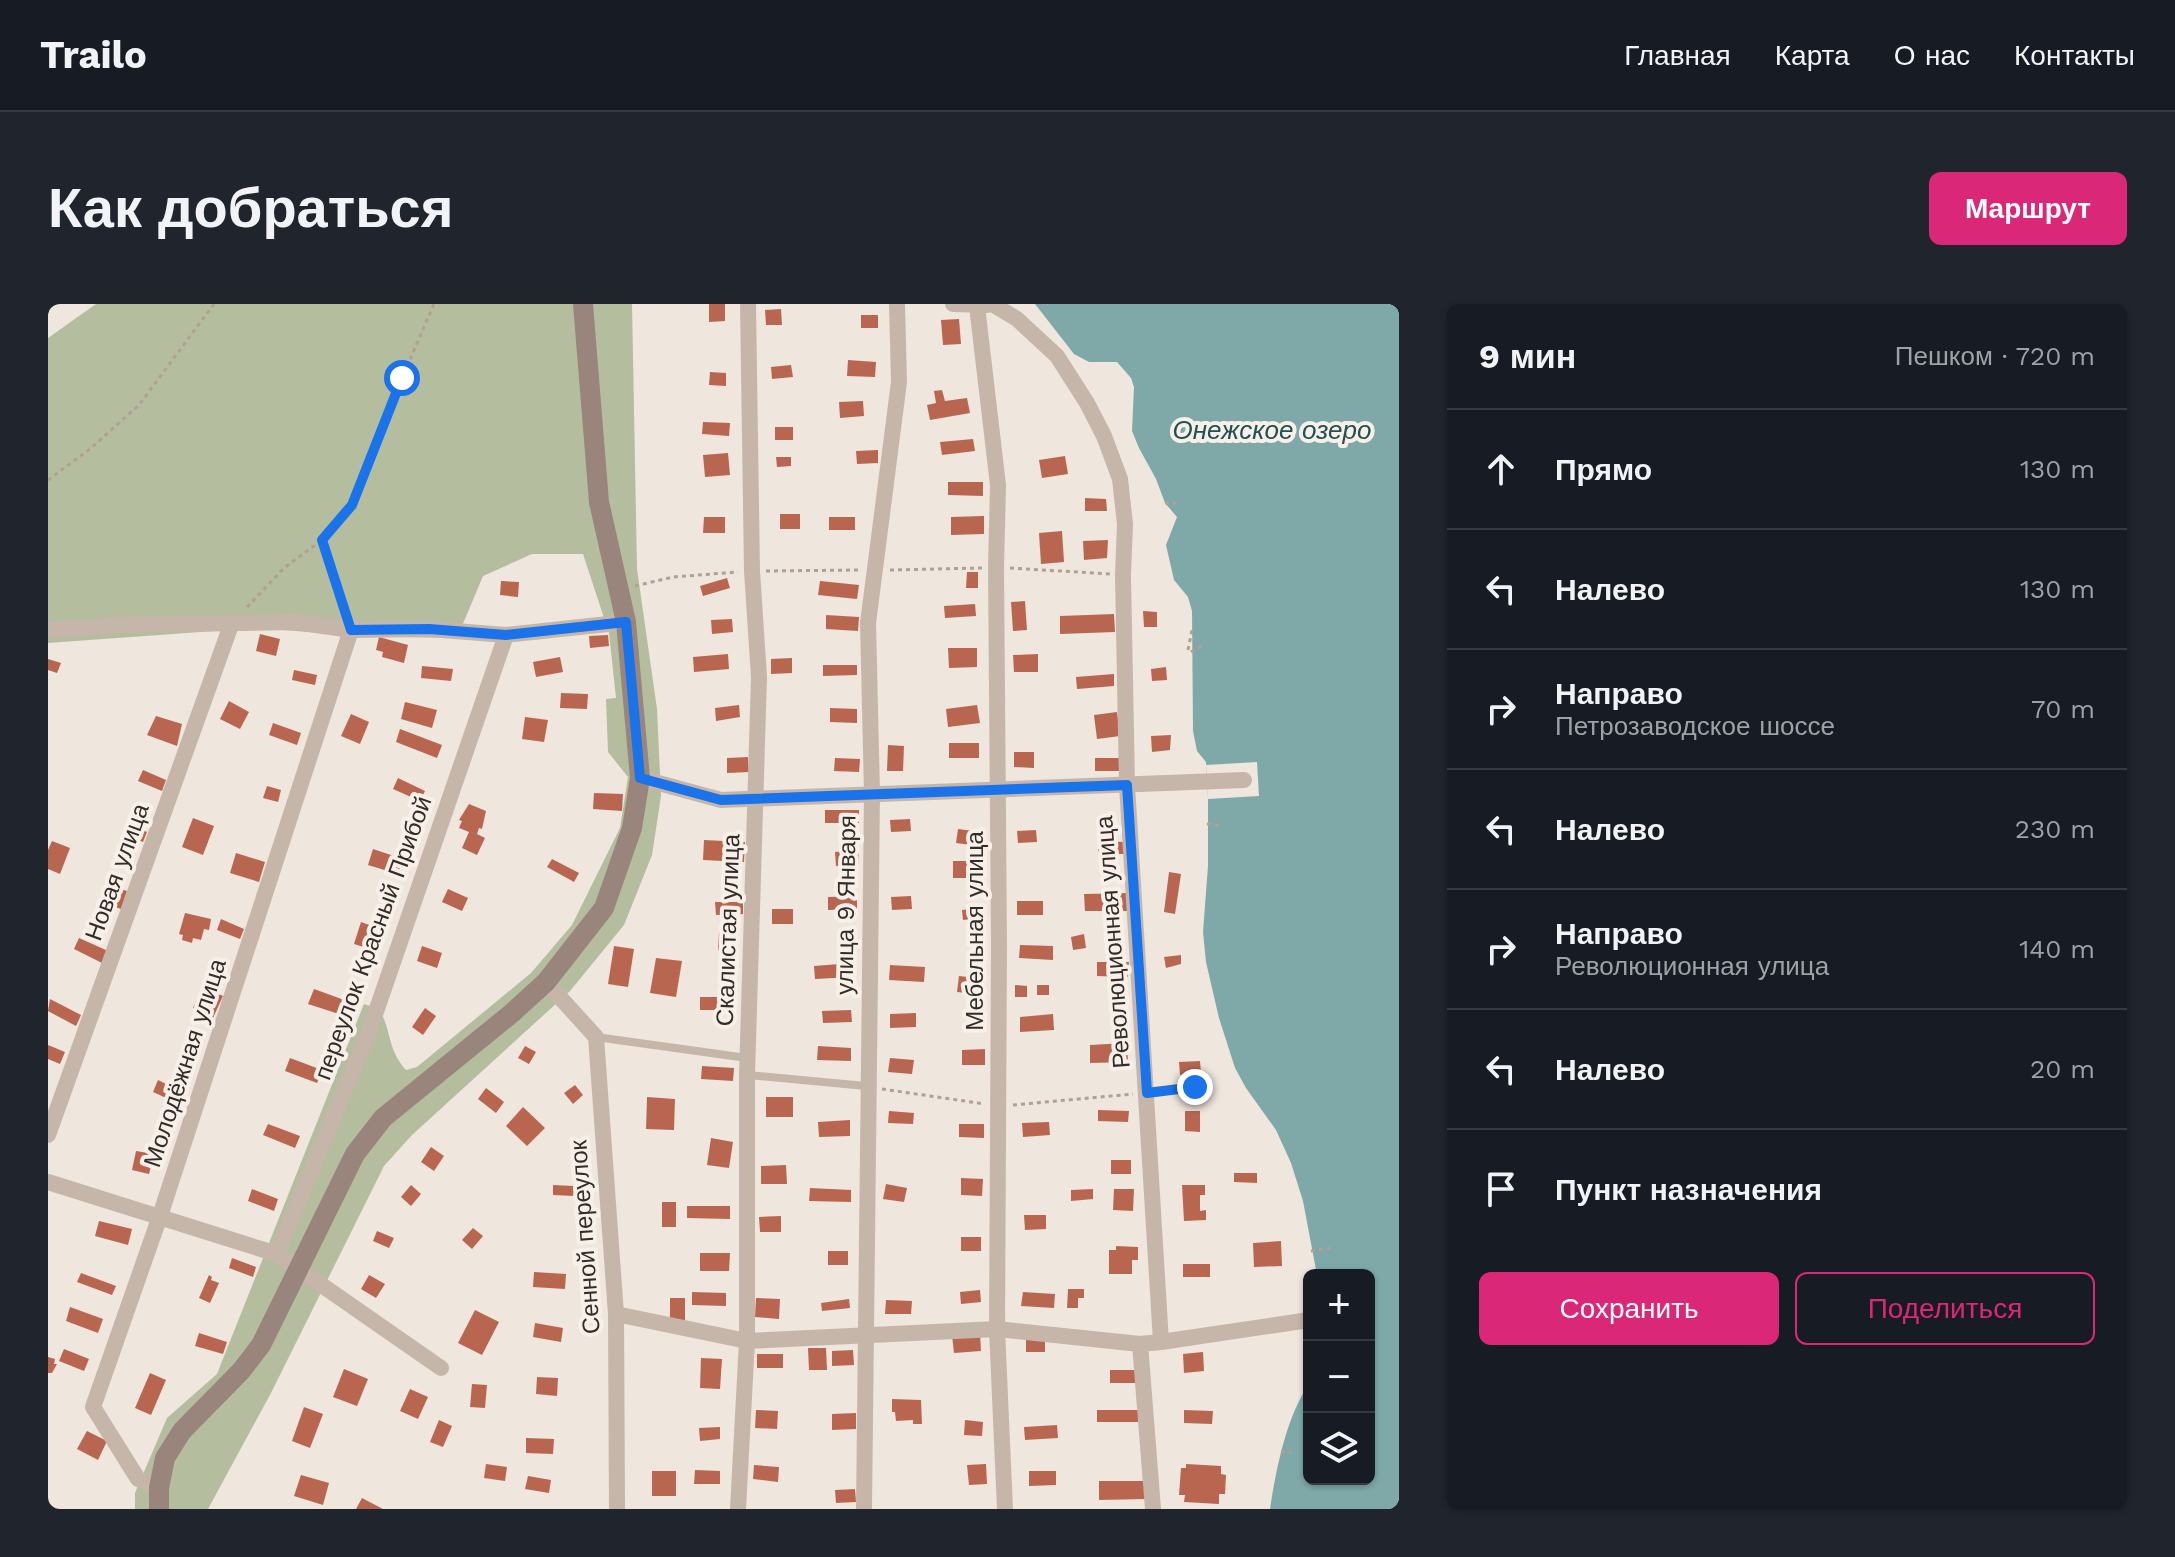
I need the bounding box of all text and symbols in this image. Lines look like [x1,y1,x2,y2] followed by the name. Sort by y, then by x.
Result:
[40,33,147,77] text: Trailo
[1624,39,1731,72] text: Главная
[1775,39,1850,72] text: Карта
[1894,39,1970,72] text: О нас
[2014,39,2135,72] text: Контакты
[1929,172,2127,245] button: Маршрут
[48,175,453,241] text: Как добраться
[1479,336,1576,376] text: 9 мин
[1895,341,2095,371] text: Пешком · 720 m
[384,360,420,396] route start
[1173,415,1371,445] water label: Онежское озеро
[1479,447,1523,491] icon: ahead
[1555,452,1652,487] text: Прямо
[2020,454,2095,484] text: 130 m
[1479,567,1523,611] icon: left
[1555,572,1665,607] text: Налево
[2020,574,2095,604] text: 130 m
[1555,676,1683,711] text: Направо
[1479,687,1523,731] icon: right
[2031,694,2095,724] text: 70 m
[1555,711,1835,741] text: Петрозаводское шоссе
[309,792,437,1084] street label: переулок Красный Прибой
[79,799,155,944] street label: Новая улица
[1479,807,1523,851] icon: left
[1555,812,1665,847] text: Налево
[1090,814,1136,1069] street label: Революционная улица
[2015,814,2095,844] text: 230 m
[830,815,862,995] street label: улица 9 Января
[961,831,989,1031] street label: Мебельная улица
[711,833,745,1027] street label: Скалистая улица
[1555,916,1683,951] text: Направо
[1479,927,1523,971] icon: right
[2019,934,2095,964] text: 140 m
[1555,951,1829,981] text: Революционная улица
[138,955,232,1171] street label: Молодёжная улица
[1479,1047,1523,1091] icon: left
[1555,1052,1665,1087] text: Налево
[2030,1054,2095,1084] text: 20 m
[1177,1069,1213,1105] route end
[564,1139,606,1335] street label: Сенной переулок
[1479,1167,1523,1211] icon: arrive
[1555,1172,1822,1207] text: Пункт назначения
[1303,1269,1375,1485] map controls
[1303,1269,1375,1341] button: +
[1479,1272,1779,1345] button: Сохранить
[1795,1272,2095,1345] button: Поделиться
[1303,1341,1375,1413] button: −
[1303,1413,1375,1485] button: layers

